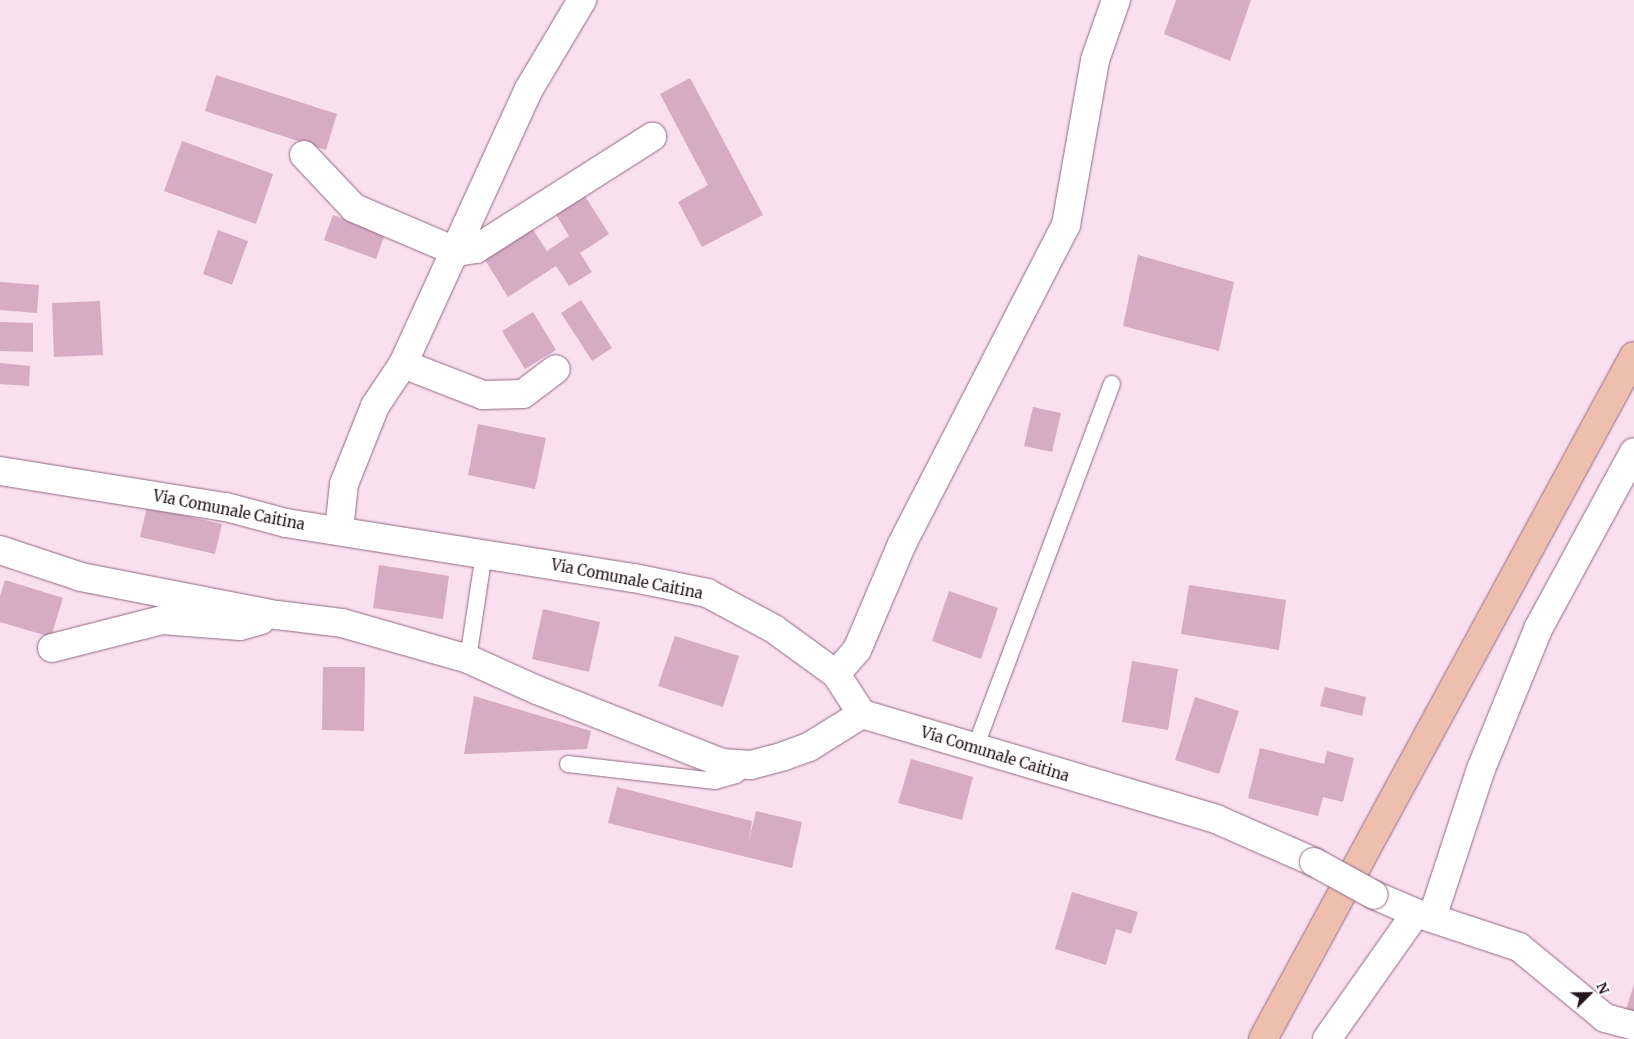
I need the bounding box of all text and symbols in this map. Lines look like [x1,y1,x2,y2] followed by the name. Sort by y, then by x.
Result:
[152,486,306,534] street label: Via Comunale Caitina
[550,555,704,603] street label: Via Comunale Caitina
[919,723,1071,785] street label: Via Comunale Caitina
[1564,969,1614,1019] north arrow
[1592,980,1613,997] text: N

